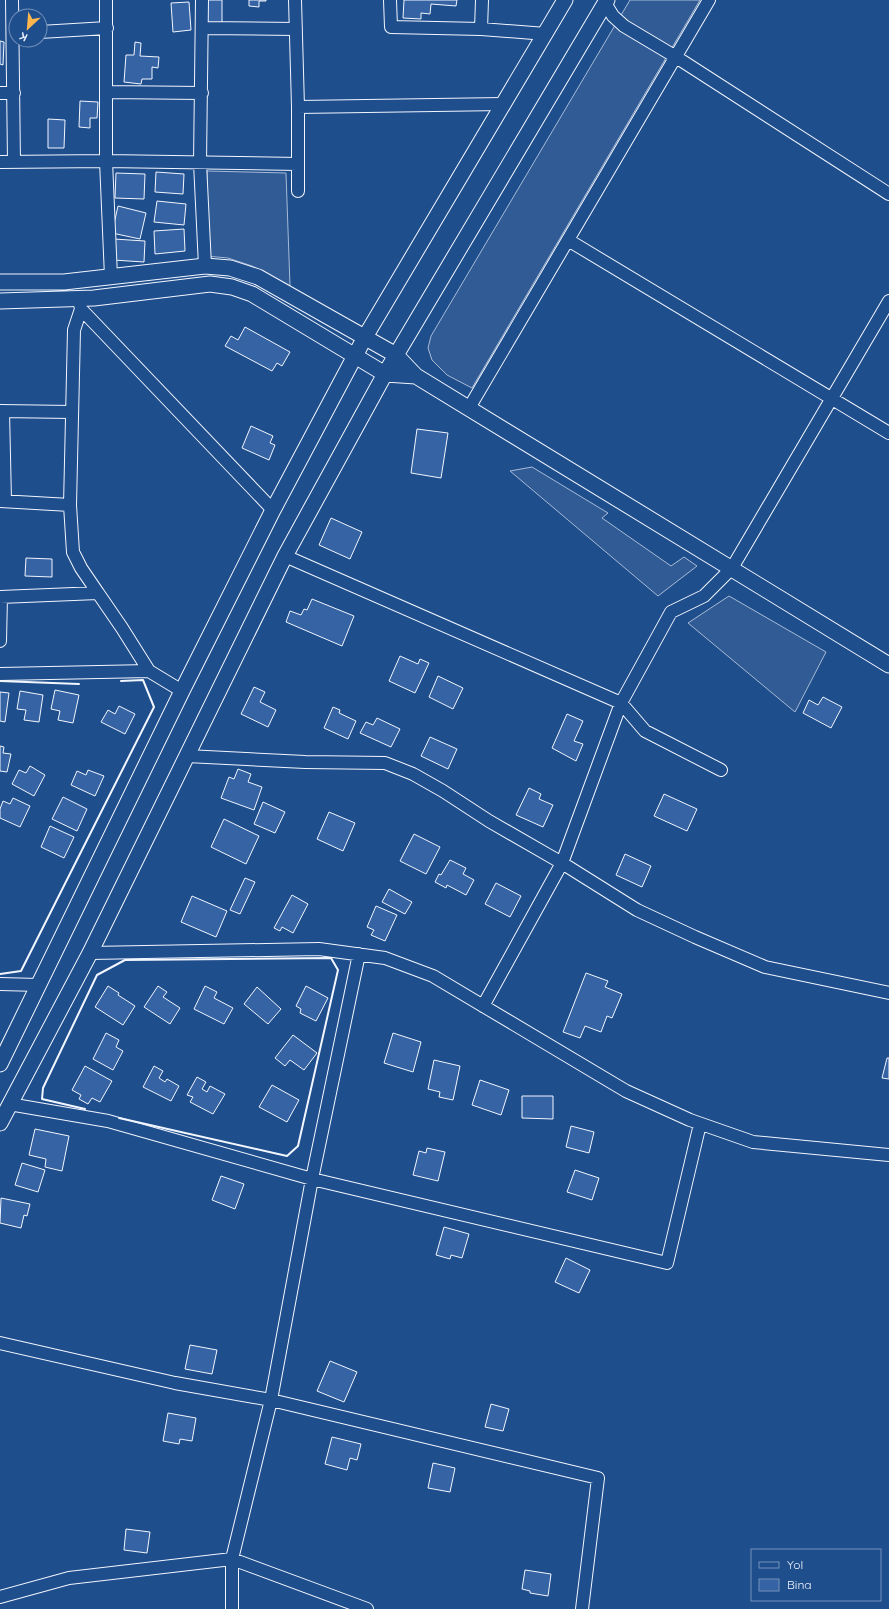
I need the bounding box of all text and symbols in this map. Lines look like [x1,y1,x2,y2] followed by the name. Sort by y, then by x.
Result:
[8,8,48,48] north arrow
[17,29,30,45] text: K
[751,1549,881,1601] legend
[787,1557,803,1572] text: Yol
[787,1577,812,1592] text: Bina

